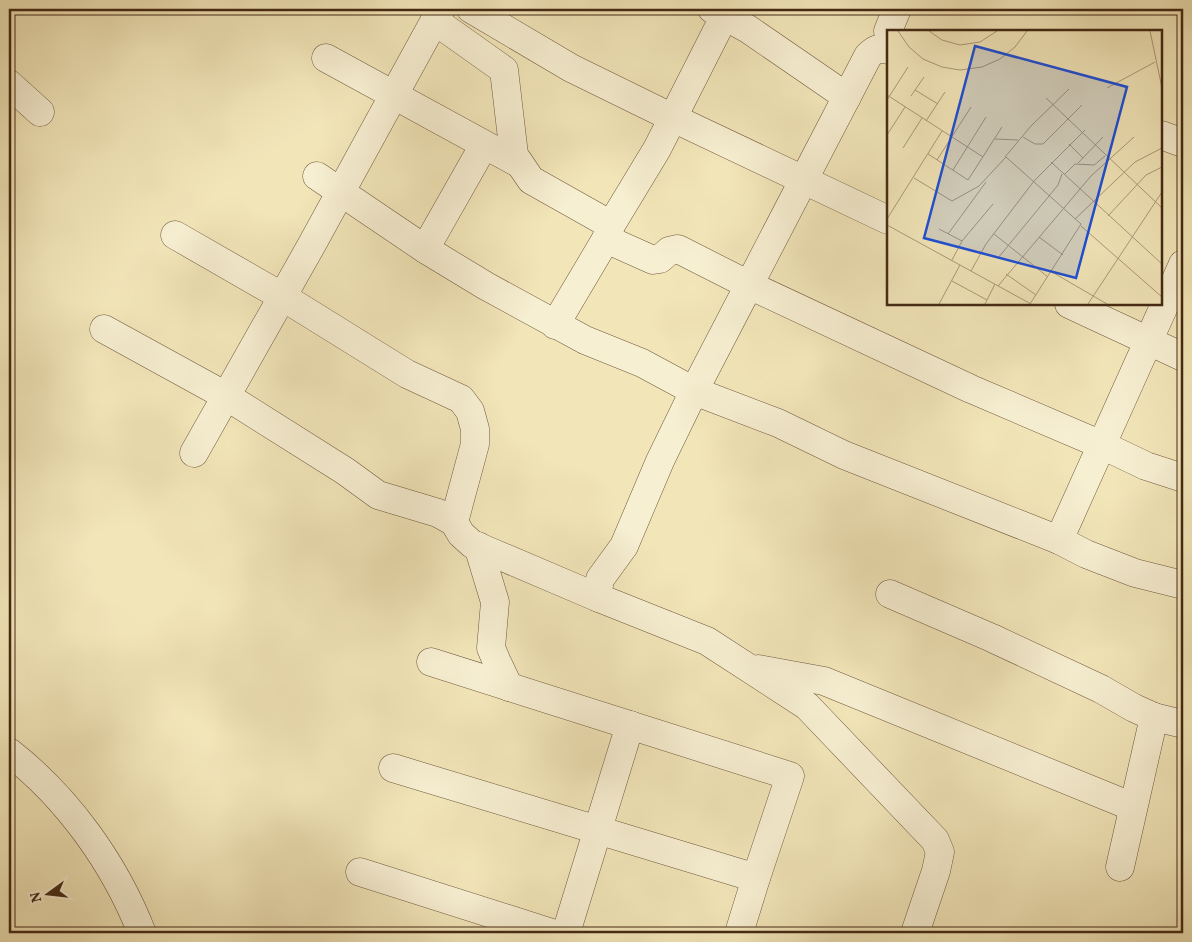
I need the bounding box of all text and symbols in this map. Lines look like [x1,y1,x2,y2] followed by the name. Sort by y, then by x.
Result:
[887,30,1162,305] inset map
[22,870,72,920] north arrow
[26,890,47,904] text: N

